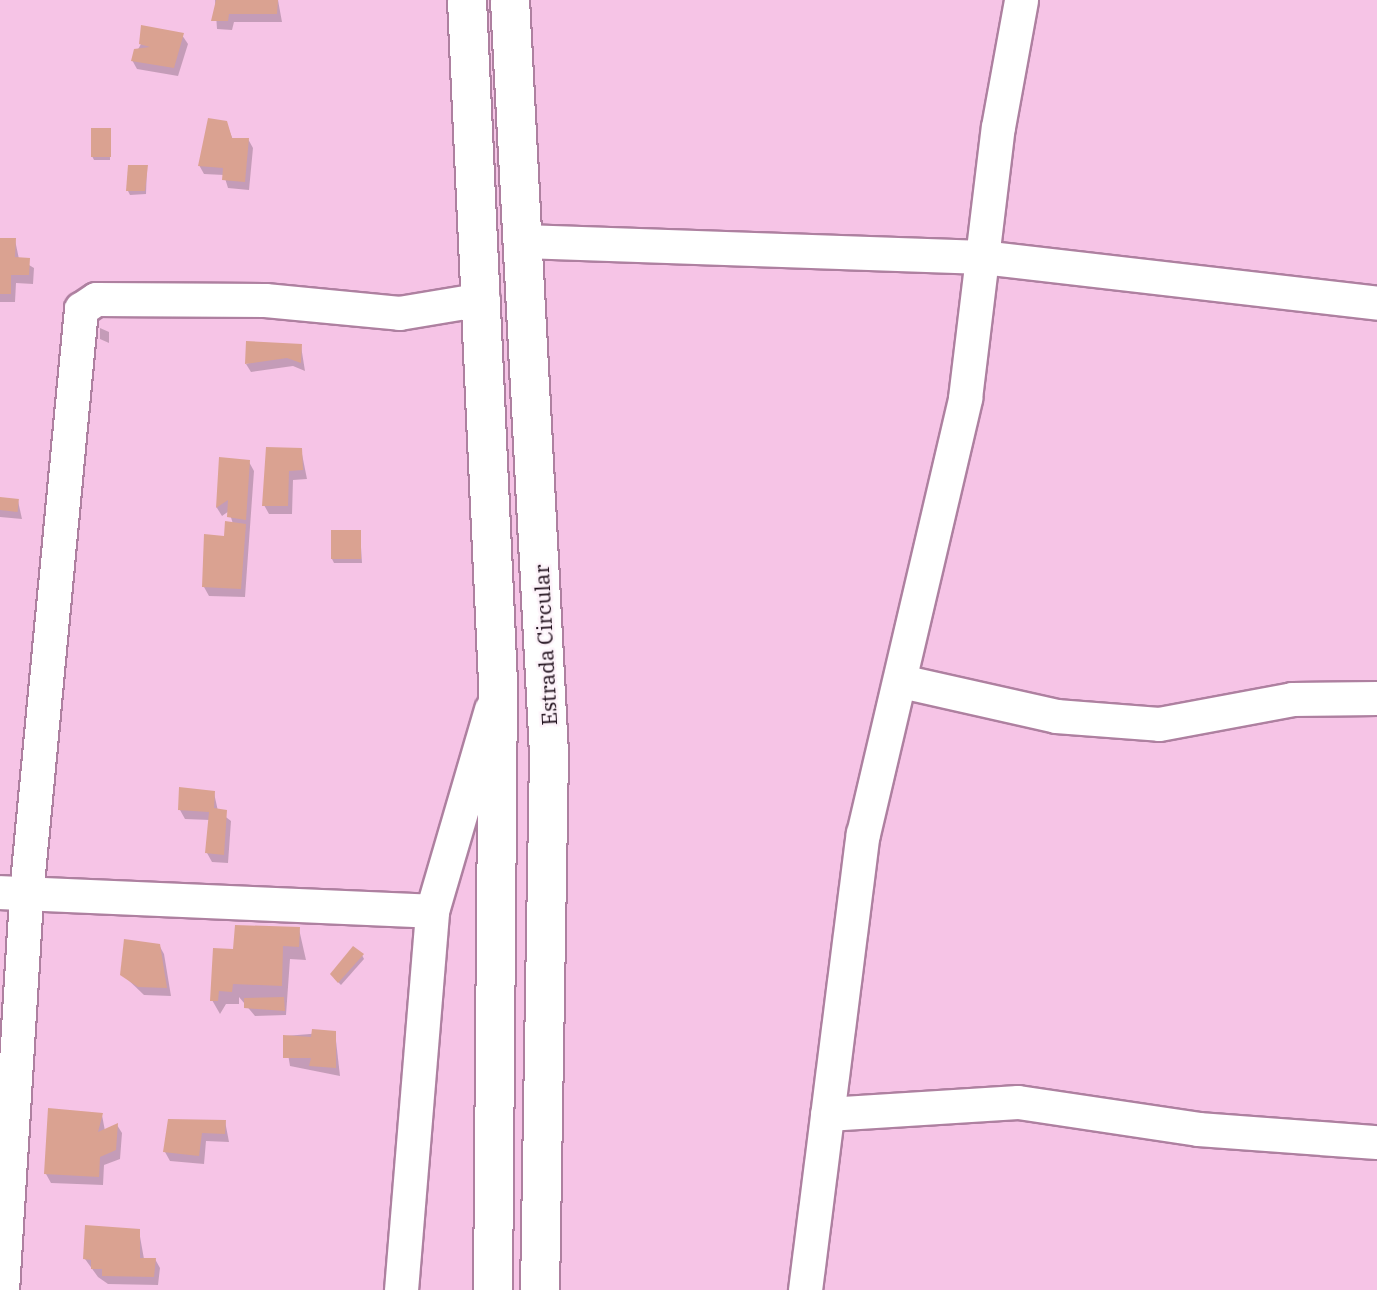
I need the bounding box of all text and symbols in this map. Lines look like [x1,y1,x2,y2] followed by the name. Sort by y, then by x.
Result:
[528,564,562,726] street label: Estrada Circular

